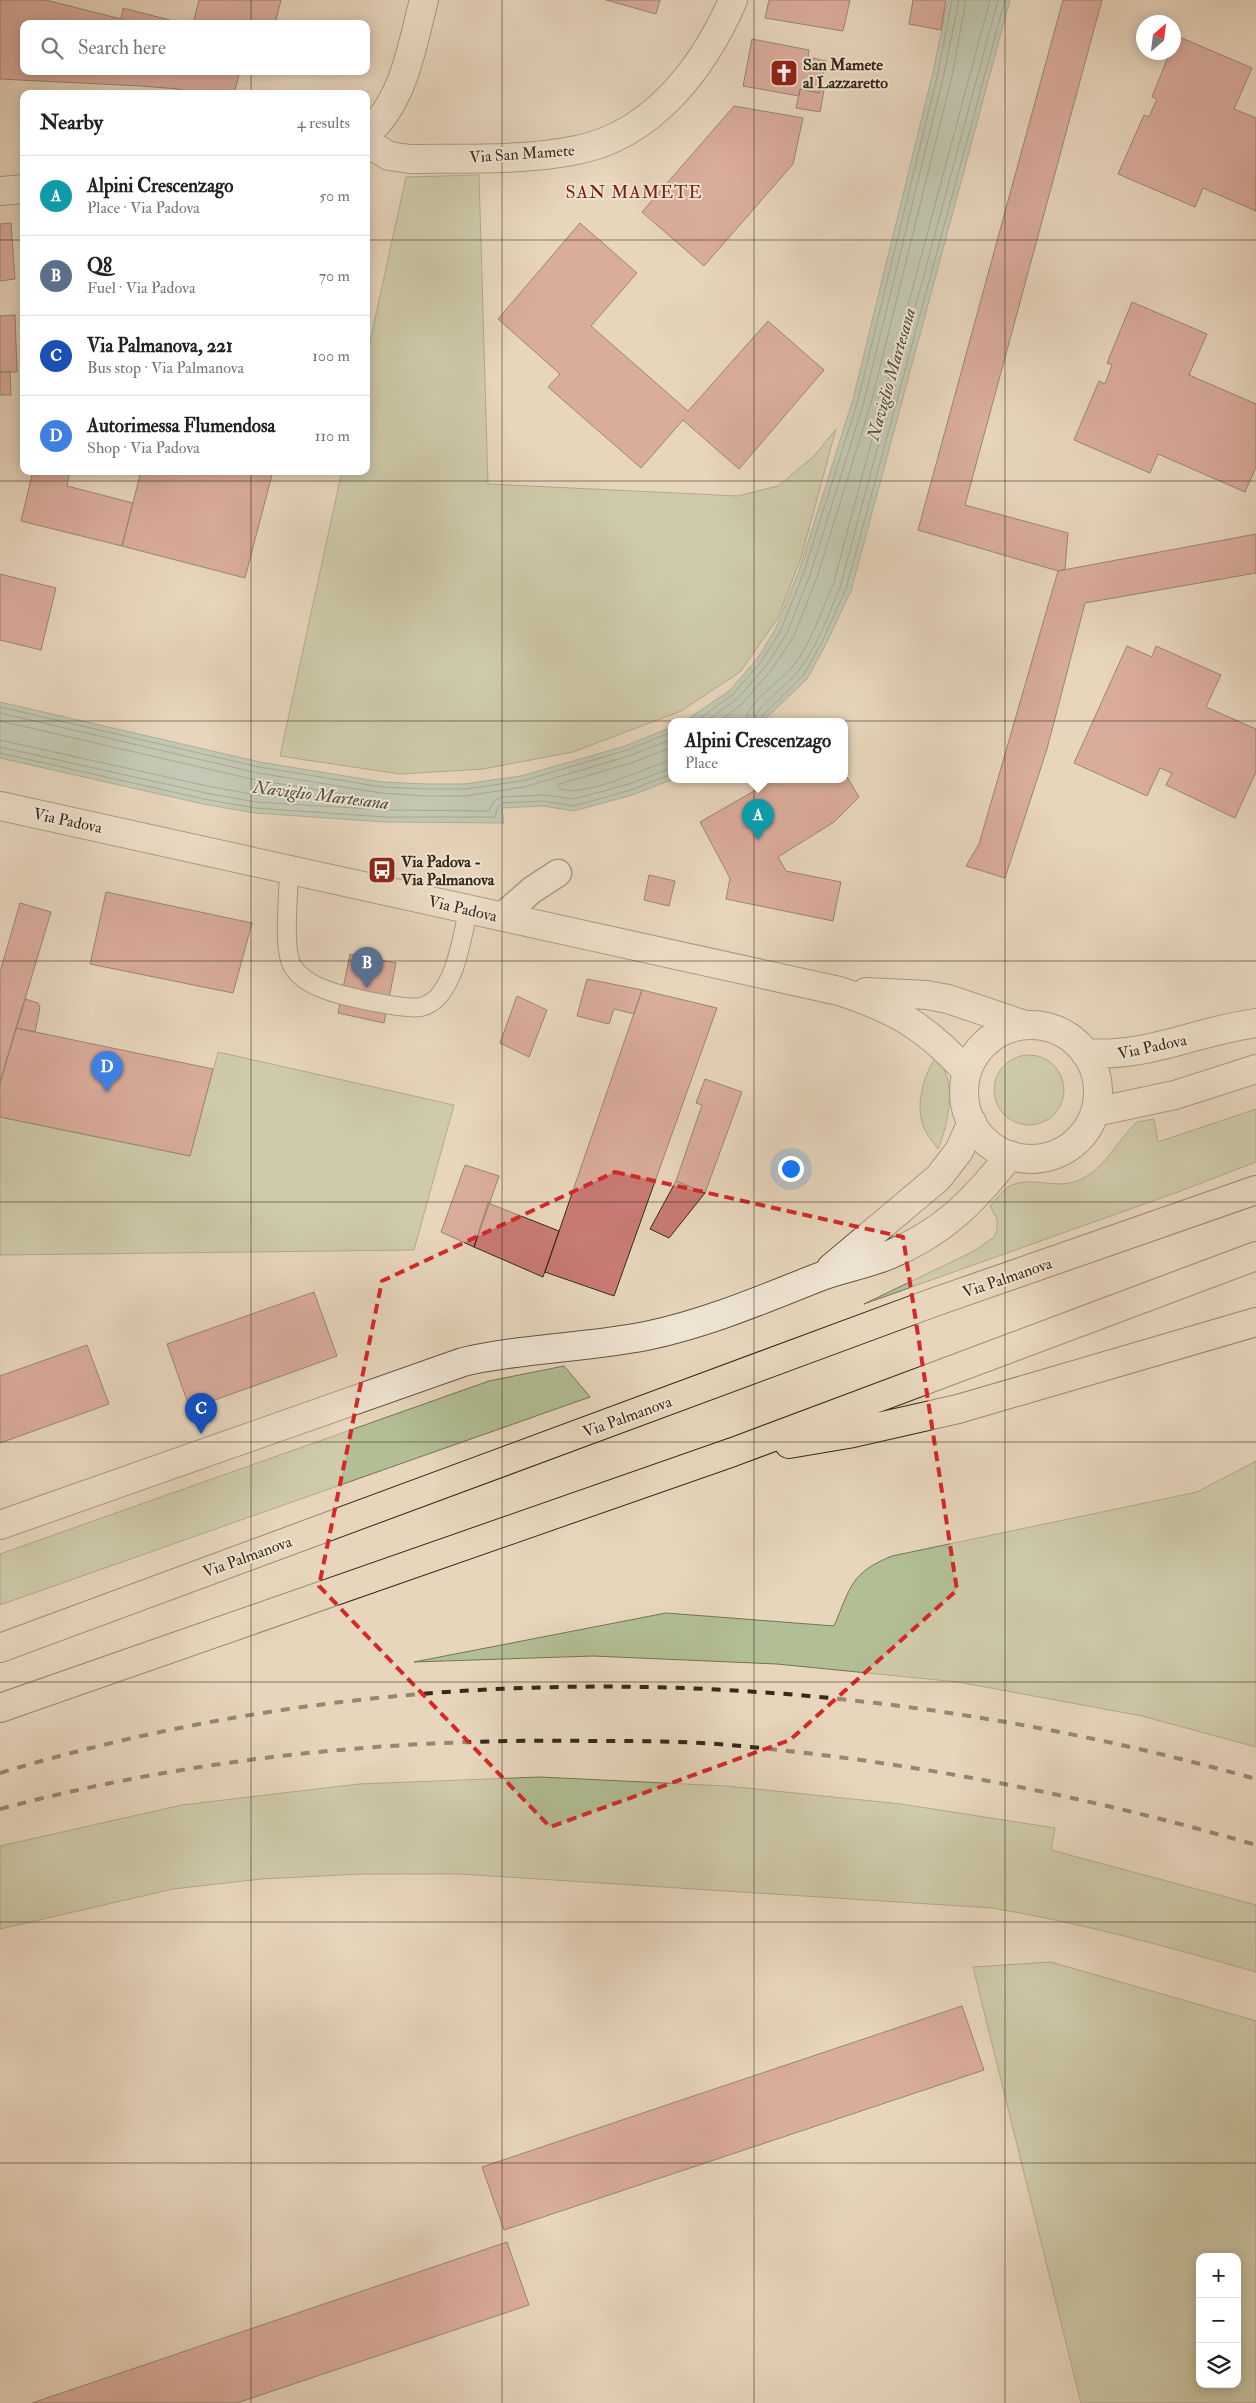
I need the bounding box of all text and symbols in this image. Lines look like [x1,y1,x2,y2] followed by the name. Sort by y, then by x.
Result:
[1136,15,1181,60] north arrow
[20,20,370,75] search box
[38,34,66,62] icon: search
[78,36,166,60] text: Search here
[803,55,888,93] place label: San Mamete al Lazzaretto
[769,58,799,88] church icon: San Mamete al Lazzaretto
[40,109,103,136] text: Nearby
[297,113,350,133] text: 4 results
[469,140,576,168] street label: Via San Mamete
[87,174,233,198] text: Alpini Crescenzago
[566,181,702,204] district label: SAN MAMETE
[51,186,61,206] text: A
[319,186,350,206] text: 50 m
[87,198,200,218] text: Place · Via Padova
[87,254,112,278] text: Q8
[51,266,61,286] text: B
[319,266,350,286] text: 70 m
[87,278,195,298] text: Fuel · Via Padova
[861,305,921,444] water label: Naviglio Martesana
[87,334,233,358] text: Via Palmanova, 221
[50,346,62,366] text: C
[312,346,350,366] text: 100 m
[87,358,244,378] text: Bus stop · Via Palmanova
[87,414,275,438] text: Autorimessa Flumendosa
[49,426,63,446] text: D
[315,426,350,446] text: 110 m
[87,438,200,458] text: Shop · Via Padova
[668,718,848,783] popup
[685,729,831,753] text: Alpini Crescenzago
[685,753,718,773] text: Place
[251,776,390,815] water label: Naviglio Martesana
[742,799,774,840] pin: A
[32,804,104,838] street label: Via Padova
[400,852,495,890] place label: Via Padova - Via Palmanova
[367,855,397,885] bus stop icon: Via Padova - Via Palmanova
[426,891,499,927] street label: Via Padova
[351,947,383,988] pin: B
[1116,1030,1189,1064] street label: Via Padova
[91,1051,123,1092] pin: D
[778,1156,804,1182] your location
[960,1253,1055,1303] street label: Via Palmanova
[580,1391,675,1442] street label: Via Palmanova
[185,1393,217,1434] pin: C
[200,1531,295,1582] street label: Via Palmanova
[1196,2253,1241,2388] map controls
[1196,2253,1241,2298] button: +
[1196,2298,1241,2343] button: −
[1196,2343,1241,2388] button: layers

